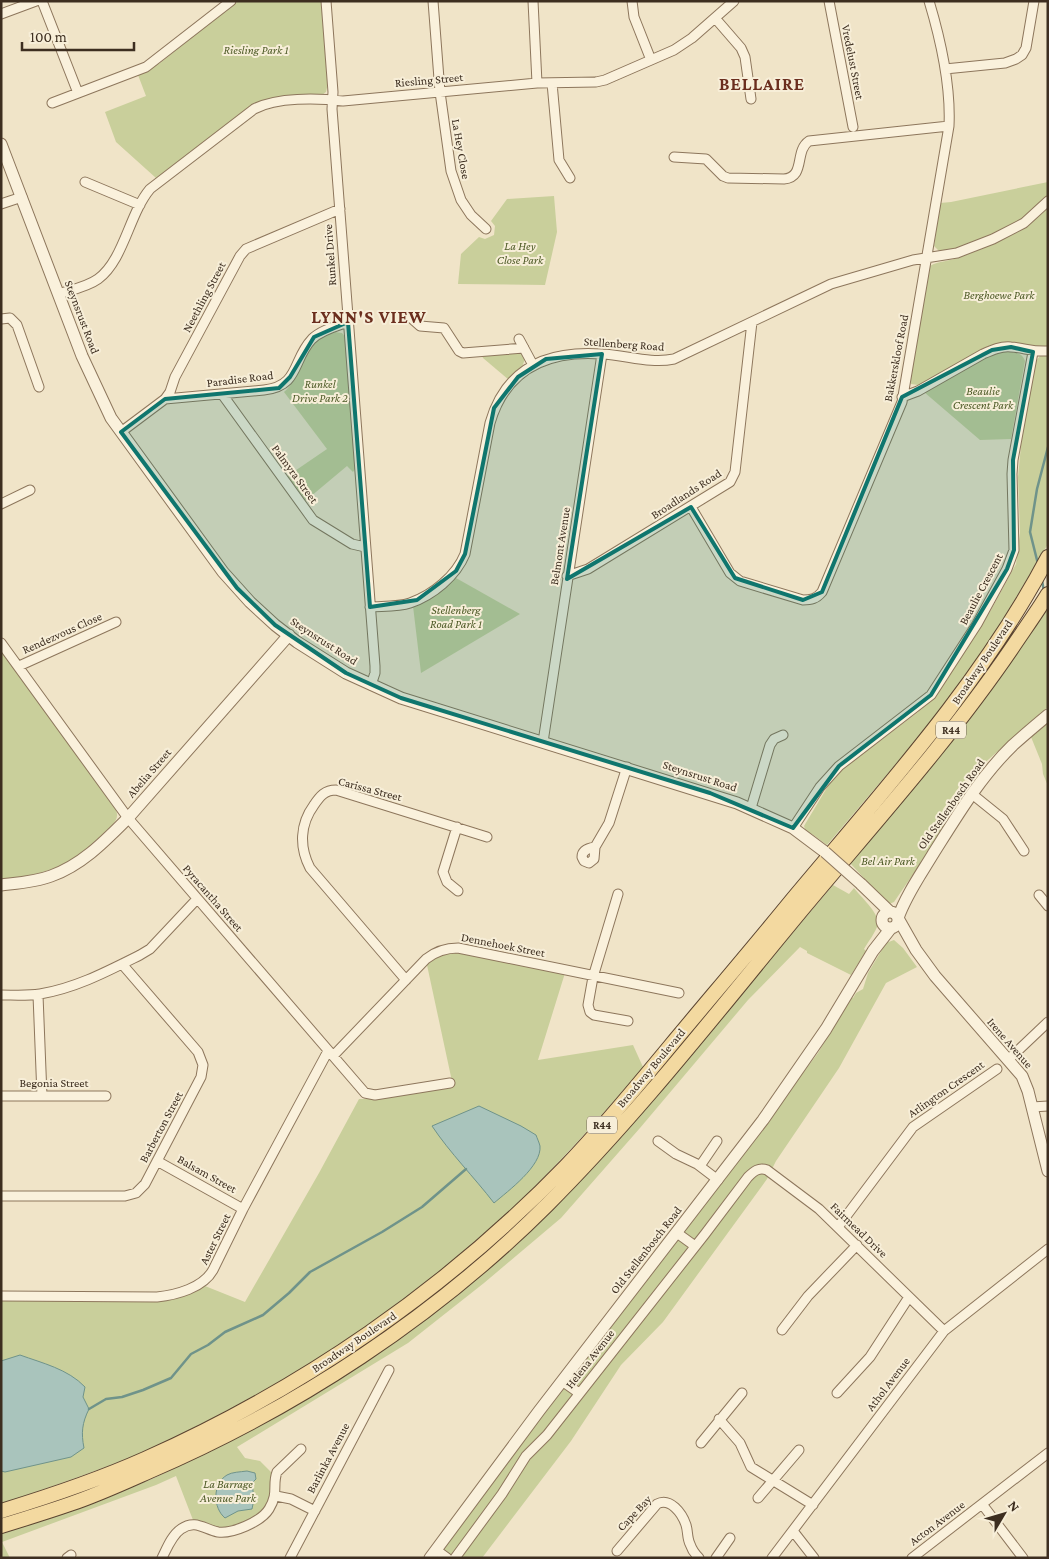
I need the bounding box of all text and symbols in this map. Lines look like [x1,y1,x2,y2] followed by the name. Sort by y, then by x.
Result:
[22,20,135,52] scale bar
[839,23,867,102] street label: Vredelust Street
[30,29,67,45] text: 100 m
[224,43,288,57] park label: Riesling Park 1
[394,70,465,90] street label: Riesling Street
[719,74,805,94] district label: BELLAIRE
[449,118,473,180] street label: La Hey Close
[321,224,339,286] street label: Runkel Drive
[497,239,544,267] park label: La Hey Close Park
[180,259,229,335] street label: Neethling Street
[62,278,103,356] street label: Steynsrust Road
[963,288,1035,302] park label: Berghoewe Park
[311,307,427,327] district label: LYNN'S VIEW
[881,313,911,403] street label: Bakkerskloof Road
[583,334,665,354] street label: Stellenberg Road
[206,368,275,390] street label: Paradise Road
[292,377,348,405] park label: Runkel Drive Park 2
[953,384,1014,412] park label: Beaulie Crescent Park
[269,442,322,507] street label: Palmyra Street
[648,466,724,522] street label: Broadlands Road
[547,506,573,586] street label: Belmont Avenue
[956,550,1006,627] street label: Beaulie Crescent
[430,603,482,631] park label: Stellenberg Road Park 1
[20,609,104,657] street label: Rendezvous Close
[288,614,361,668] street label: Steynsrust Road
[949,616,1016,707] street label: Broadway Boulevard
[936,722,966,738] road number: R44
[124,745,175,800] street label: Abelia Street
[914,755,988,852] street label: Old Stellenbosch Road
[661,757,740,795] street label: Steynsrust Road
[337,774,404,804] street label: Carissa Street
[861,854,916,868] park label: Bel Air Park
[180,862,247,935] street label: Pyracantha Street
[460,930,547,960] street label: Dennehoek Street
[984,1015,1036,1071] street label: Irene Avenue
[614,1025,689,1110] street label: Broadway Boulevard
[905,1057,988,1120] street label: Arlington Crescent
[19,1076,90,1090] street label: Begonia Street
[136,1088,186,1165] street label: Barberton Street
[587,1116,617,1134] road number: R44
[175,1152,240,1197] street label: Balsam Street
[828,1199,890,1261] street label: Fairmead Drive
[607,1203,685,1297] street label: Old Stellenbosch Road
[197,1210,234,1267] street label: Aster Street
[309,1308,400,1375] street label: Broadway Boulevard
[563,1327,617,1391] street label: Helena Avenue
[863,1354,913,1414] street label: Athol Avenue
[304,1420,352,1496] street label: Barlinka Avenue
[199,1477,257,1505] park label: La Barrage Avenue Park
[979,1489,1029,1539] north arrow
[614,1492,654,1534] street label: Cape Bay
[1005,1497,1024,1515] text: N
[907,1498,967,1548] street label: Acton Avenue

